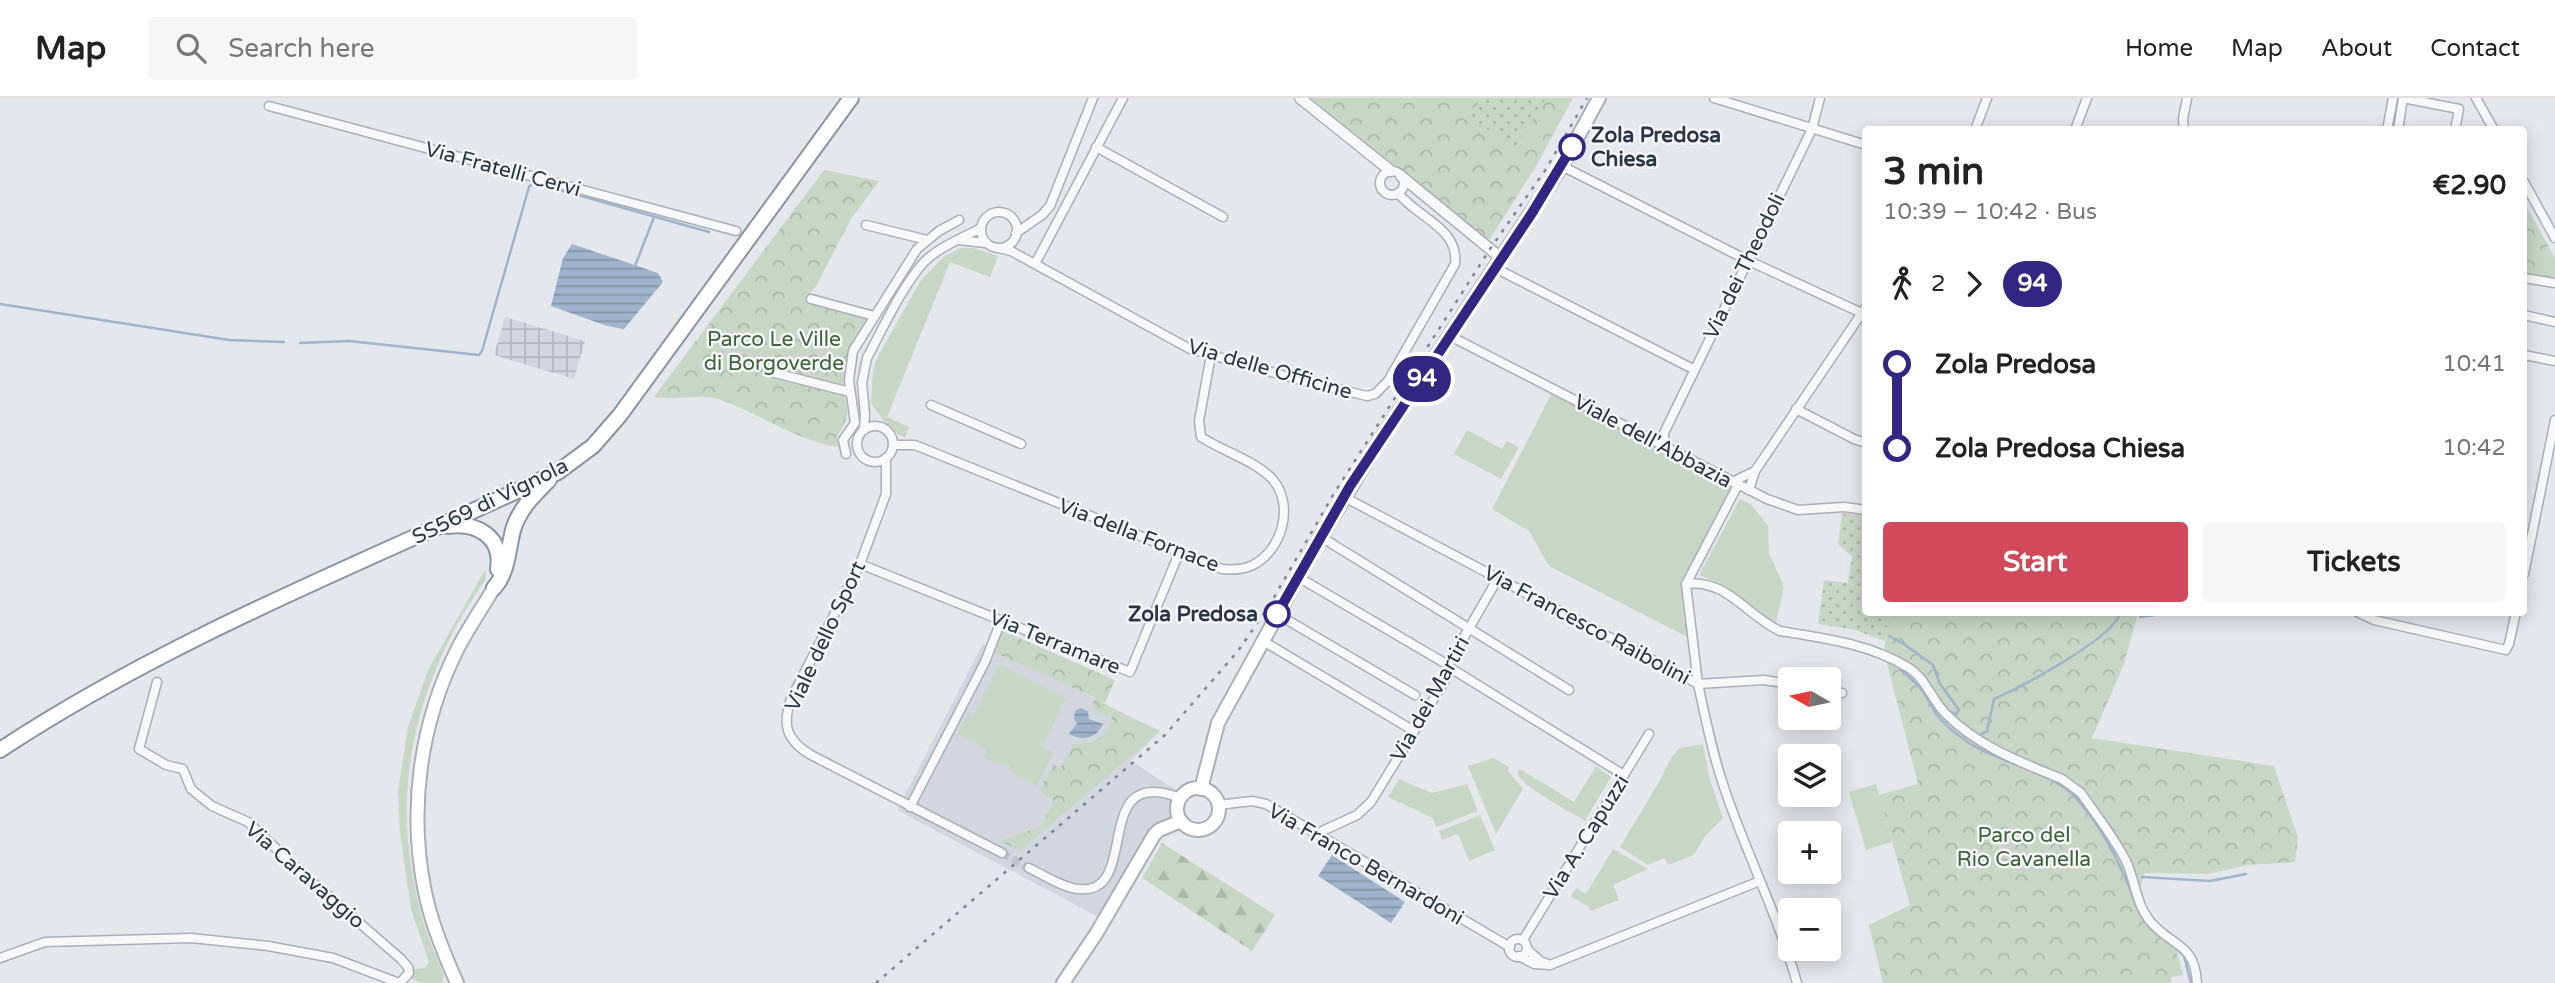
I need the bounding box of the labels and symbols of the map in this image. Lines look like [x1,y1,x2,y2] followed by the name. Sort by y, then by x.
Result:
[1591,123,1721,172] place label: Zola Predosa Chiesa
[1559,134,1585,160] marker: Zola Predosa Chiesa
[422,137,583,202] street label: Via Fratelli Cervi
[1698,189,1791,343] street label: Via dei Theodoli
[704,327,844,376] park label: Parco Le Ville di Borgoverde
[1185,334,1355,405] street label: Via delle Officine
[1390,356,1454,402] line badge: 94
[1569,389,1736,494] street label: Viale dell'Abbazia
[408,453,572,550] street label: SS569 di Vignola
[1055,493,1223,578] street label: Via della Fornace
[780,557,871,715] street label: Viale dello Sport
[1479,560,1694,691] street label: Via Francesco Raibolini
[1264,601,1290,627] marker: Zola Predosa
[1128,602,1258,627] place label: Zola Predosa
[986,605,1124,680] street label: Via Terramare
[1386,632,1475,766] street label: Via dei Martiri
[1778,667,1841,730] north arrow
[1538,770,1635,904] street label: Via A. Capuzzi
[1263,798,1468,931] street label: Via Franco Bernardoni
[240,817,370,934] street label: Via Caravaggio
[1957,823,2091,872] park label: Parco del Rio Cavanella

